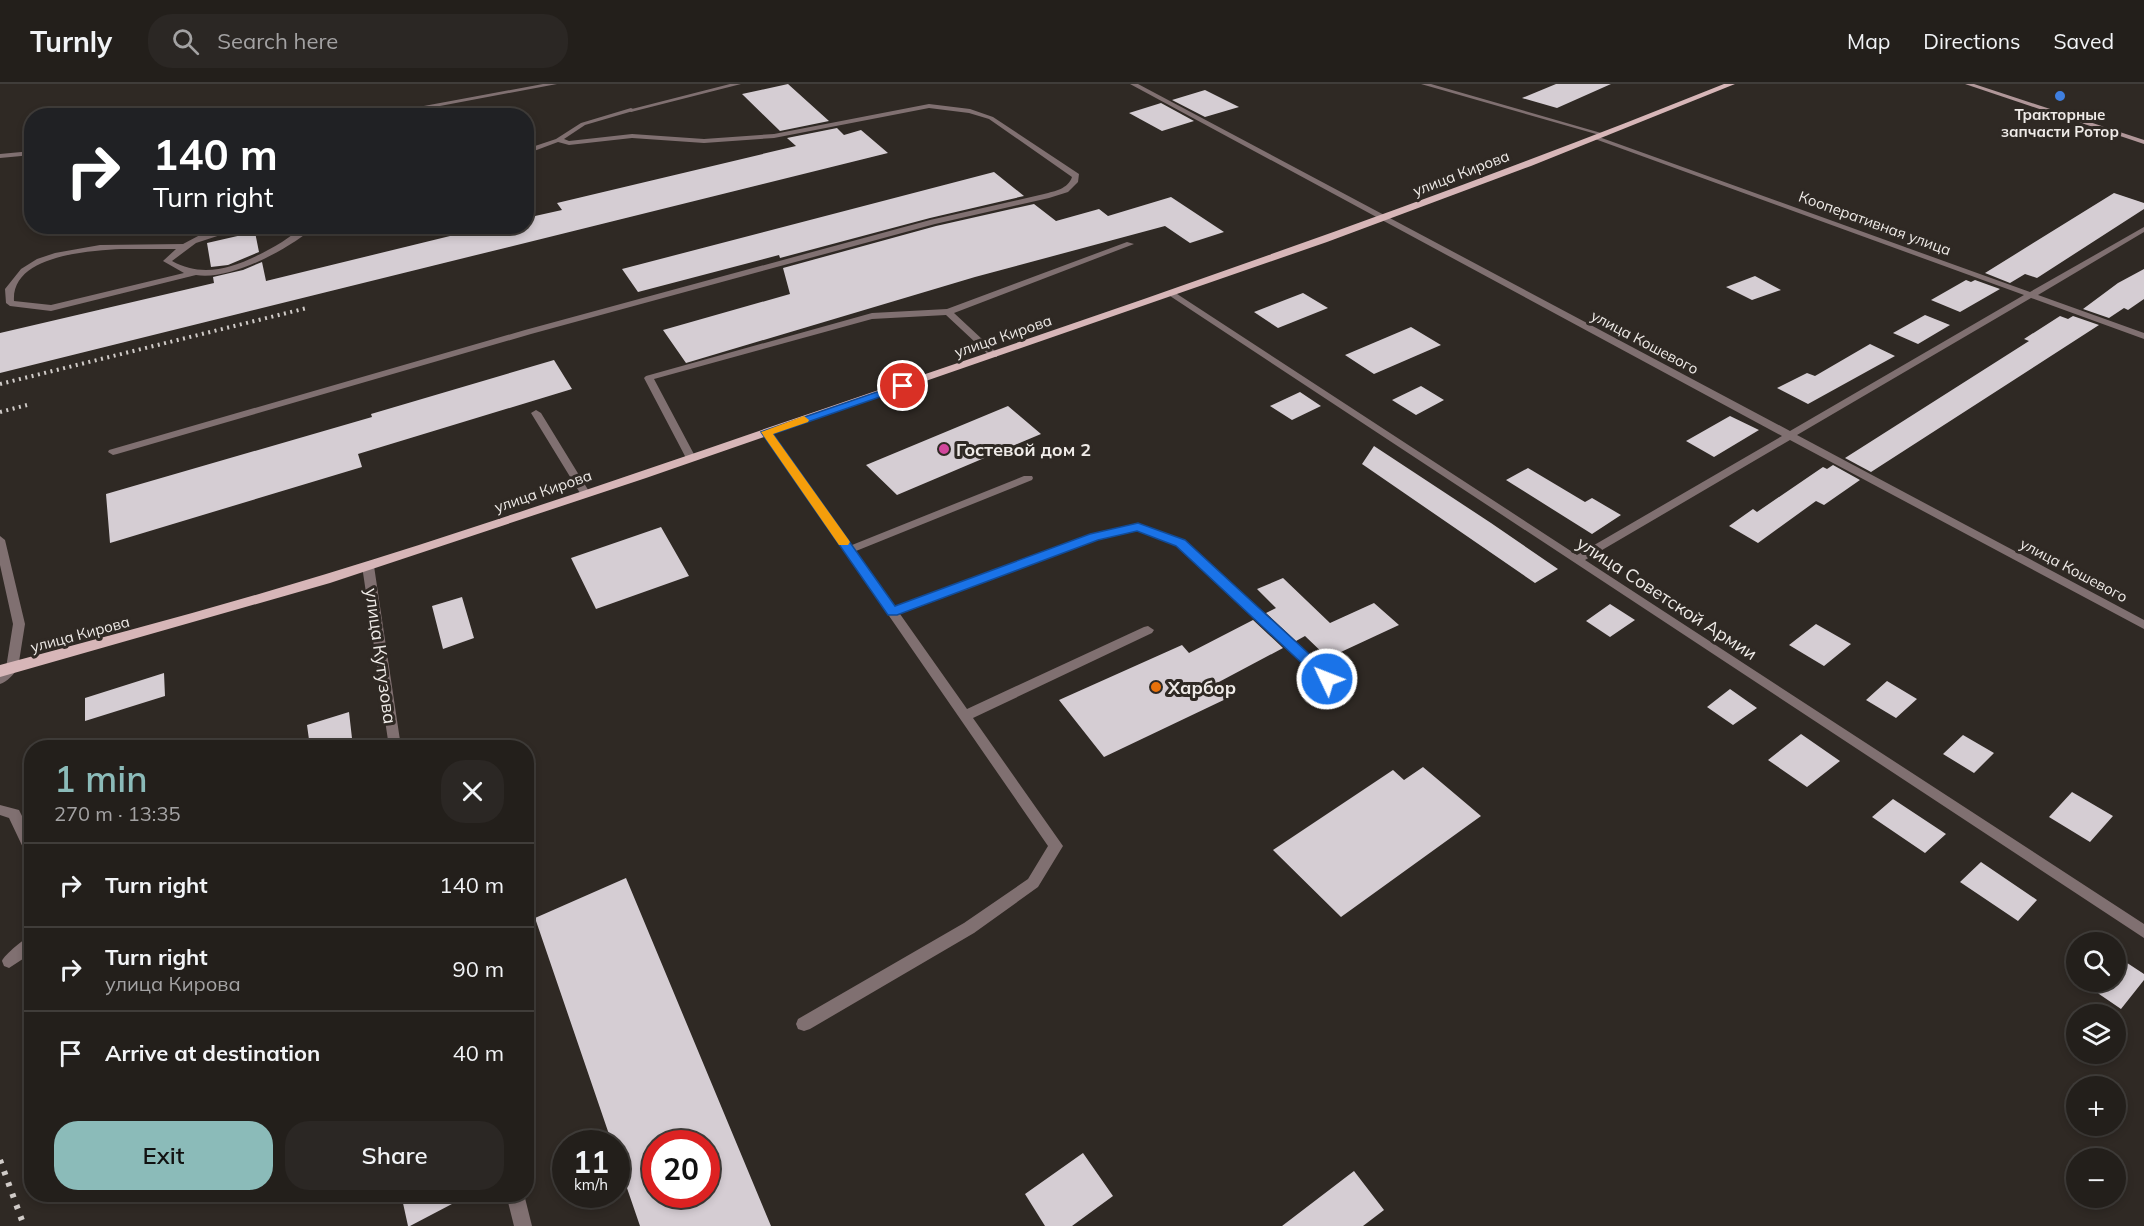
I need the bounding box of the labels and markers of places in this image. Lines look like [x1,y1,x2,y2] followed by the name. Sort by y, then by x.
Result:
[2053,89,2067,103] marker: Тракторные запчасти Ротор
[2001,105,2119,141] place label: Тракторные запчасти Ротор
[877,360,928,411] pin
[956,438,1091,461] place label: Гостевой дом 2
[937,442,951,456] marker: Гостевой дом 2
[1167,676,1236,699] place label: Харбор
[1149,680,1163,694] marker: Харбор

